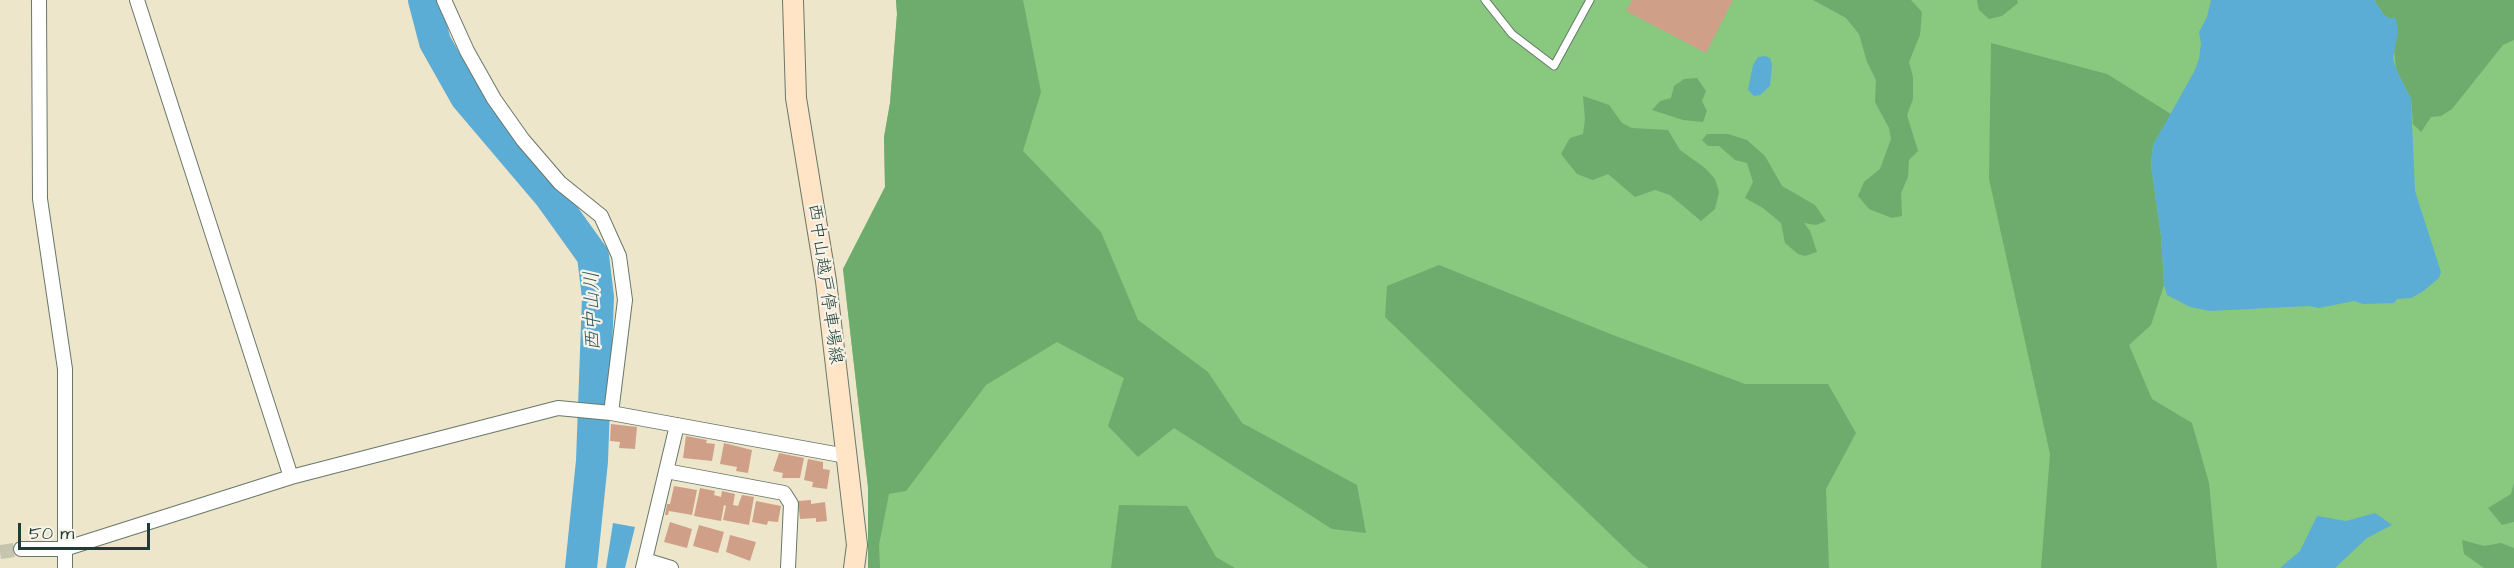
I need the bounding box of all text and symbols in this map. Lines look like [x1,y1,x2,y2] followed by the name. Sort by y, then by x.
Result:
[802,202,846,366] street label: 西中山越戸停車場線
[581,271,607,351] water label: 西中山川
[21,511,153,549] scale bar
[29,521,74,546] text: 50 m

